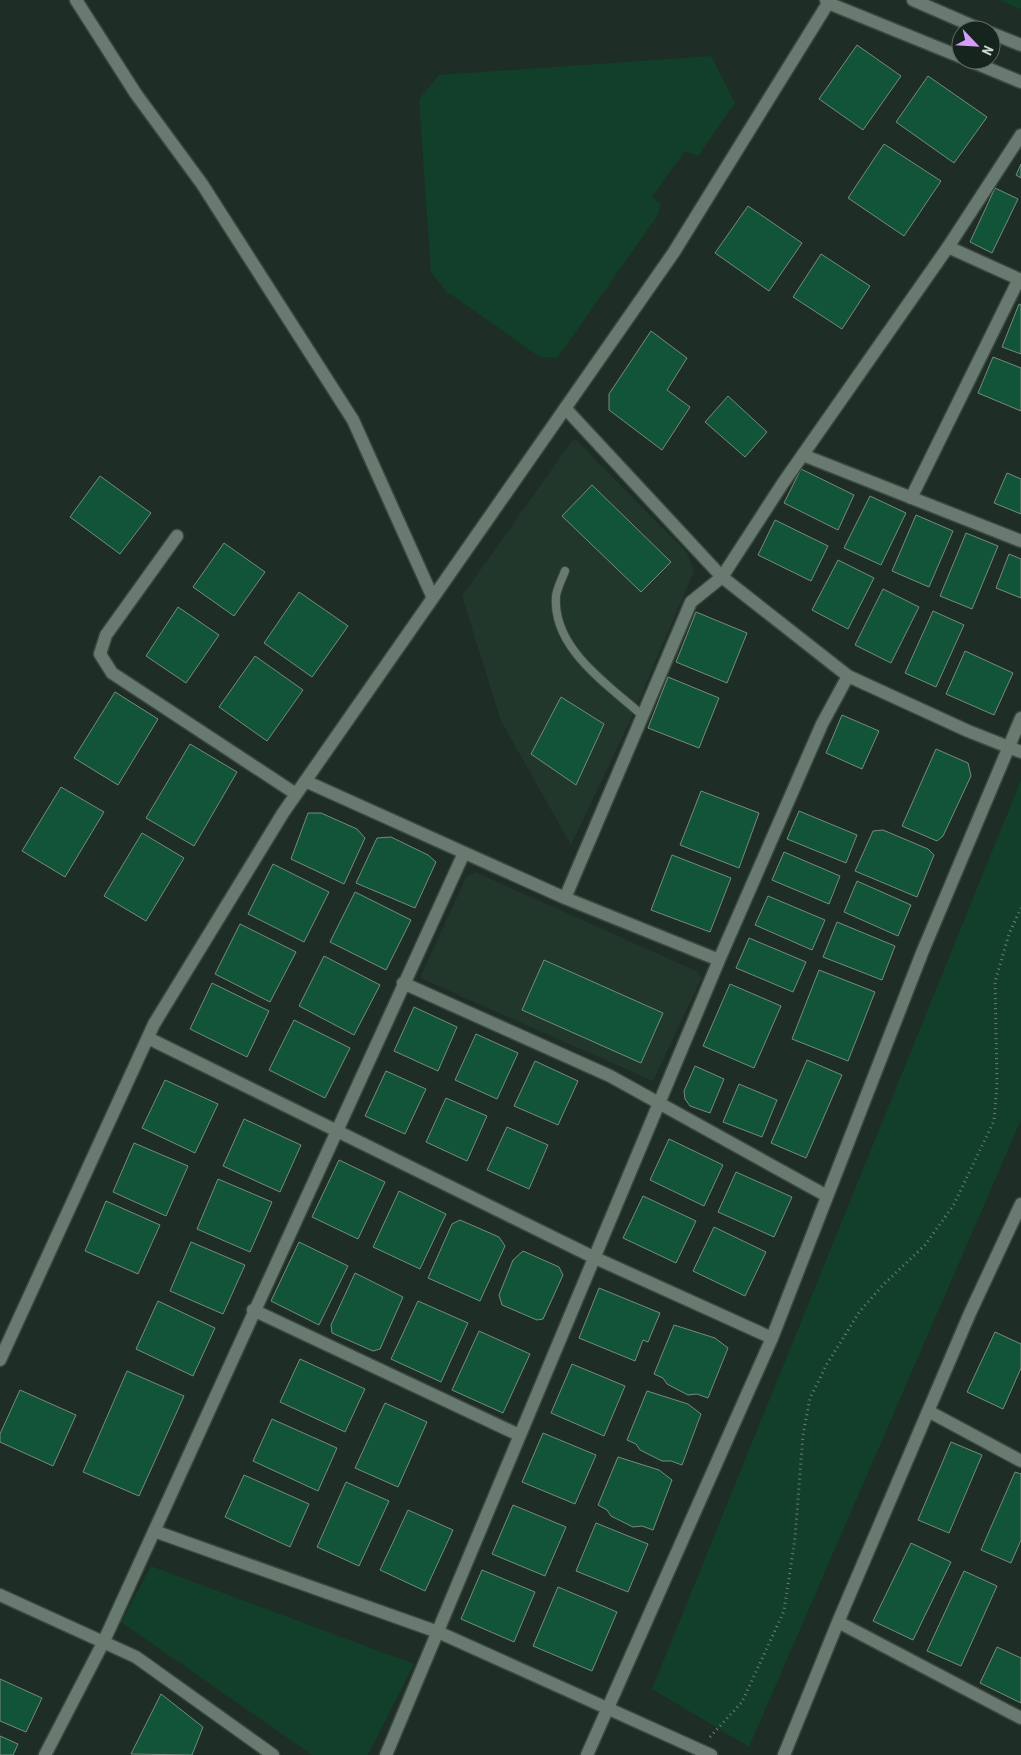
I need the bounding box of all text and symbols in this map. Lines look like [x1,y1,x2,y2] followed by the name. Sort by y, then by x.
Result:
[951,20,1001,70] north arrow
[979,43,997,58] text: N

